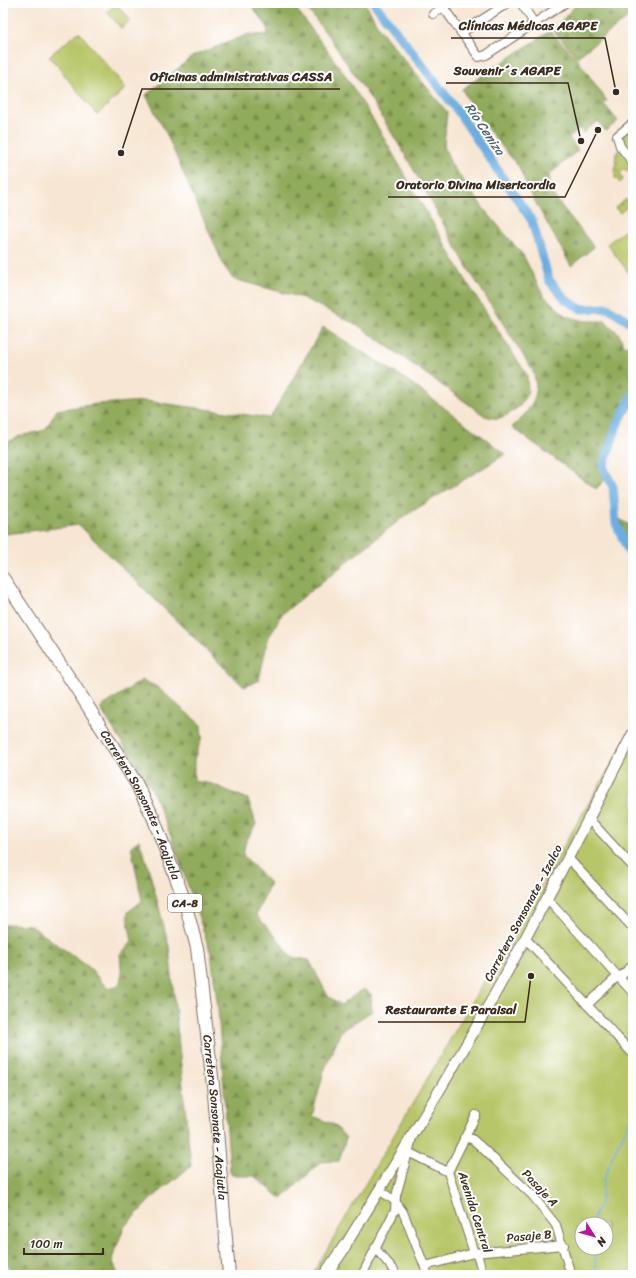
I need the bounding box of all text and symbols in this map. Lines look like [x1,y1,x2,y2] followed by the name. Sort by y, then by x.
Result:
[451,13,605,38] callout: Clínicas Médicas AGAPE
[458,14,599,37] text: Clínicas Médicas AGAPE
[446,58,568,83] callout: Souvenir´s AGAPE
[453,59,562,82] text: Souvenir´s AGAPE
[142,64,340,89] callout: Oficinas administrativas CASSA
[149,65,332,88] text: Oficinas administrativas CASSA
[459,98,512,161] water label: Río Ceniza
[388,172,565,197] callout: Oratorio Divina Misericordia
[395,173,556,196] text: Oratorio Divina Misericordia
[94,725,187,884] street label: Carretera Sonsonate - Acajutla
[477,840,569,986] street label: Carretera Sonsonate - Izalco
[168,894,202,912] road number: CA-8
[378,997,525,1022] callout: Restaurante E Paraisal
[384,998,518,1021] text: Restaurante E Paraisal
[196,1033,234,1202] street label: Carretera Sonsonate - Acajutla
[516,1164,564,1212] street label: Pasaje A
[451,1167,499,1256] street label: Avenida Central
[574,1216,614,1256] north arrow
[506,1223,553,1249] street label: Pasaje B
[24,1230,103,1256] scale bar
[591,1232,612,1251] text: N
[30,1233,63,1255] text: 100 m

